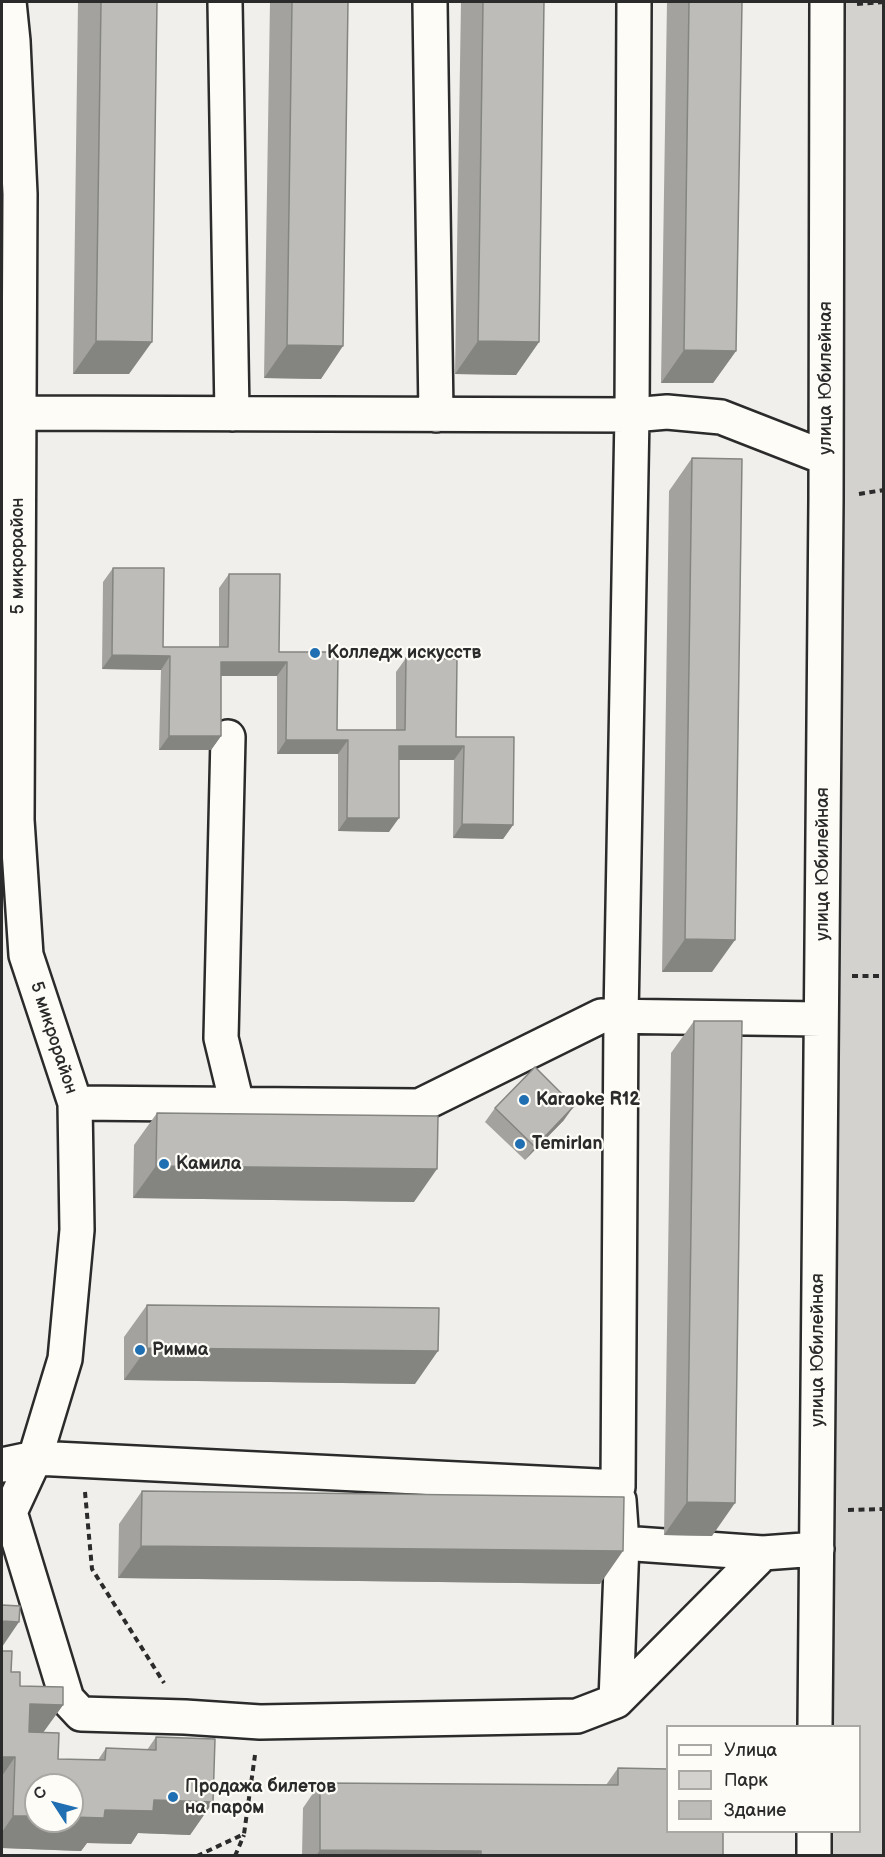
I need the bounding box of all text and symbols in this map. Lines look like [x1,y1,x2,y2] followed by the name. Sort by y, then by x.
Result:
[815,301,837,455] street label: улица Юбилейная
[7,498,29,614] street label: 5 микрорайон
[327,642,481,664] place label: Колледж искусств
[308,646,322,660] marker: Колледж искусств
[812,787,834,941] street label: улица Юбилейная
[25,979,81,1097] street label: 5 микрорайон
[536,1089,640,1111] place label: Karaoke R12
[517,1093,531,1107] marker: Karaoke R12
[532,1133,602,1155] place label: Temirlan
[513,1137,527,1151] marker: Temirlan
[176,1153,241,1175] place label: Камила
[157,1157,171,1171] marker: Камила
[807,1273,829,1427] street label: улица Юбилейная
[152,1339,208,1361] place label: Римма
[133,1343,147,1357] marker: Римма
[666,1725,861,1833] legend
[724,1740,777,1761] text: Улица
[724,1770,768,1791] text: Парк
[24,1773,84,1833] north arrow
[185,1776,336,1818] place label: Продажа билетов на паром
[30,1783,52,1803] text: С
[166,1790,180,1804] marker: Продажа билетов на паром
[724,1800,786,1821] text: Здание

